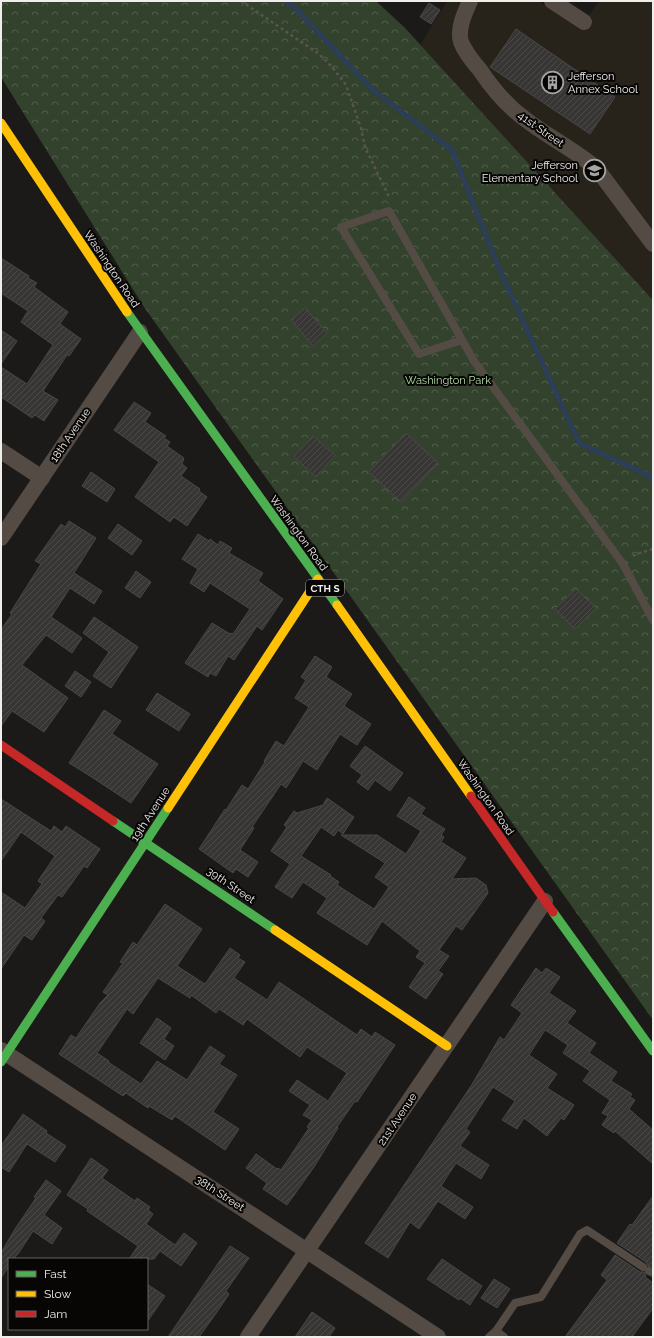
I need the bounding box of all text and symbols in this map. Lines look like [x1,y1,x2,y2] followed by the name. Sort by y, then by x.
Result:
[540,69,566,95] building icon: Jefferson Annex School
[568,70,638,96] place label: Jefferson Annex School
[515,109,566,150] street label: 41st Street
[581,158,607,184] school or university icon: Jefferson Elementary School
[482,159,578,185] place label: Jefferson Elementary School
[81,228,142,310] street label: Washington Road
[405,374,491,387] park label: Washington Park
[48,405,94,465] street label: 18th Avenue
[267,493,330,574] street label: Washington Road
[306,580,344,596] road number: CTH S
[454,757,517,838] street label: Washington Road
[128,784,173,844] street label: 19th Avenue
[204,864,258,907] street label: 39th Street
[375,1090,420,1148] street label: 21st Avenue
[193,1173,247,1214] street label: 38th Street
[8,1258,148,1330] legend
[44,1267,67,1281] text: Fast
[44,1287,71,1301] text: Slow
[44,1307,67,1321] text: Jam

